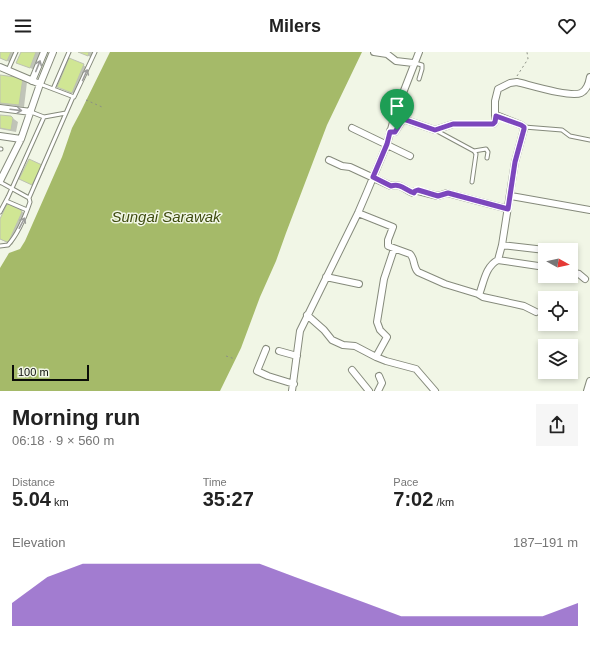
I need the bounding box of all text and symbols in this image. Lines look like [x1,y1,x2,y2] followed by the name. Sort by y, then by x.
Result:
[12,15,34,37] icon: menu
[556,15,578,37] icon: heart
[269,16,321,36] text: Milers
[35,61,43,73] one-way arrow
[82,69,89,81] one-way arrow
[380,89,414,130] pin
[386,95,408,117] icon: arrive
[9,106,22,113] one-way arrow
[111,208,222,225] water label: Sungai Sarawak
[19,217,27,229] one-way arrow
[538,243,578,283] north arrow
[538,243,578,379] map controls
[538,291,578,331] button: locate
[538,339,578,379] button: layers
[12,363,89,382] scale bar
[18,366,49,378] text: 100 m
[536,404,578,446] button: share
[12,405,140,430] text: Morning run
[12,433,114,448] text: 06:18 · 9 × 560 m
[12,476,55,488] text: Distance
[203,476,227,488] text: Time
[393,476,418,488] text: Pace
[12,488,51,510] text: 5.04
[203,488,254,510] text: 35:27
[393,488,433,510] text: 7:02
[51,496,69,508] text: km
[433,496,454,508] text: /km
[12,535,65,550] text: Elevation
[513,535,578,550] text: 187–191 m

